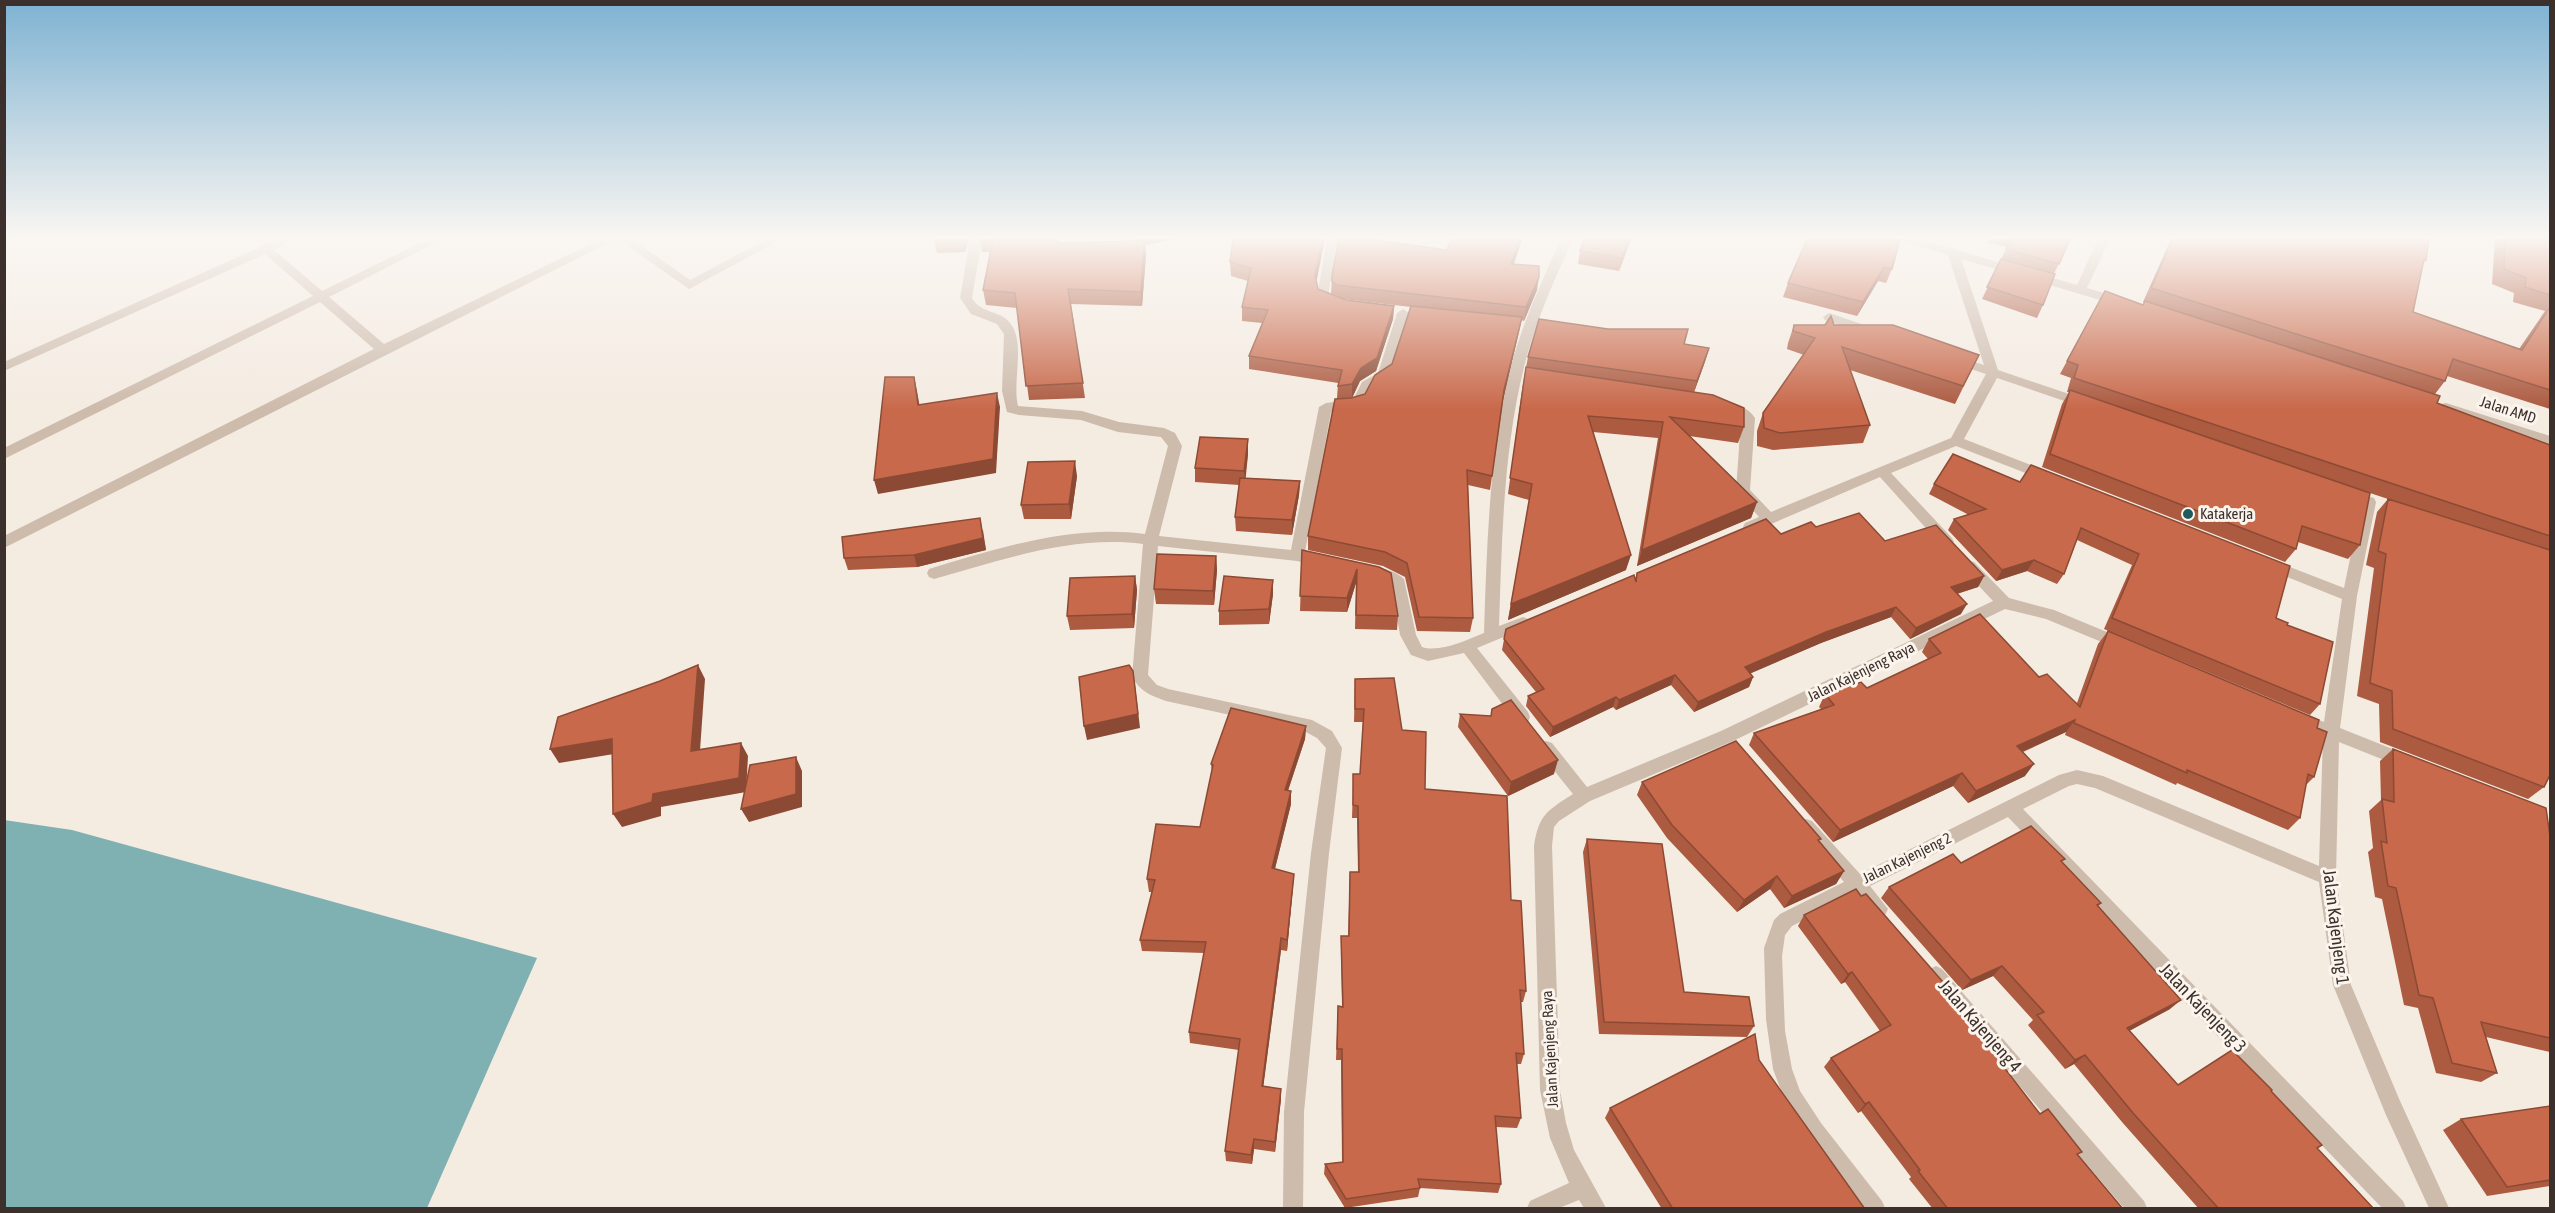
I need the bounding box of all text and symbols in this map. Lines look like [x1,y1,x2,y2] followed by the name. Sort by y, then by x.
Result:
[2478,393,2538,427] street label: Jalan AMD
[2200,505,2253,522] place label: Katakerja
[2181,507,2195,521] marker: Katakerja
[1804,638,1917,705] street label: Jalan Kajenjeng Raya
[1860,829,1954,886] street label: Jalan Kajenjeng 2
[2319,868,2354,986] street label: Jalan Kajenjeng 1
[2156,959,2251,1057] street label: Jalan Kajenjeng 3
[1934,975,2026,1076] street label: Jalan Kajenjeng 4
[1538,990,1561,1108] street label: Jalan Kajenjeng Raya

